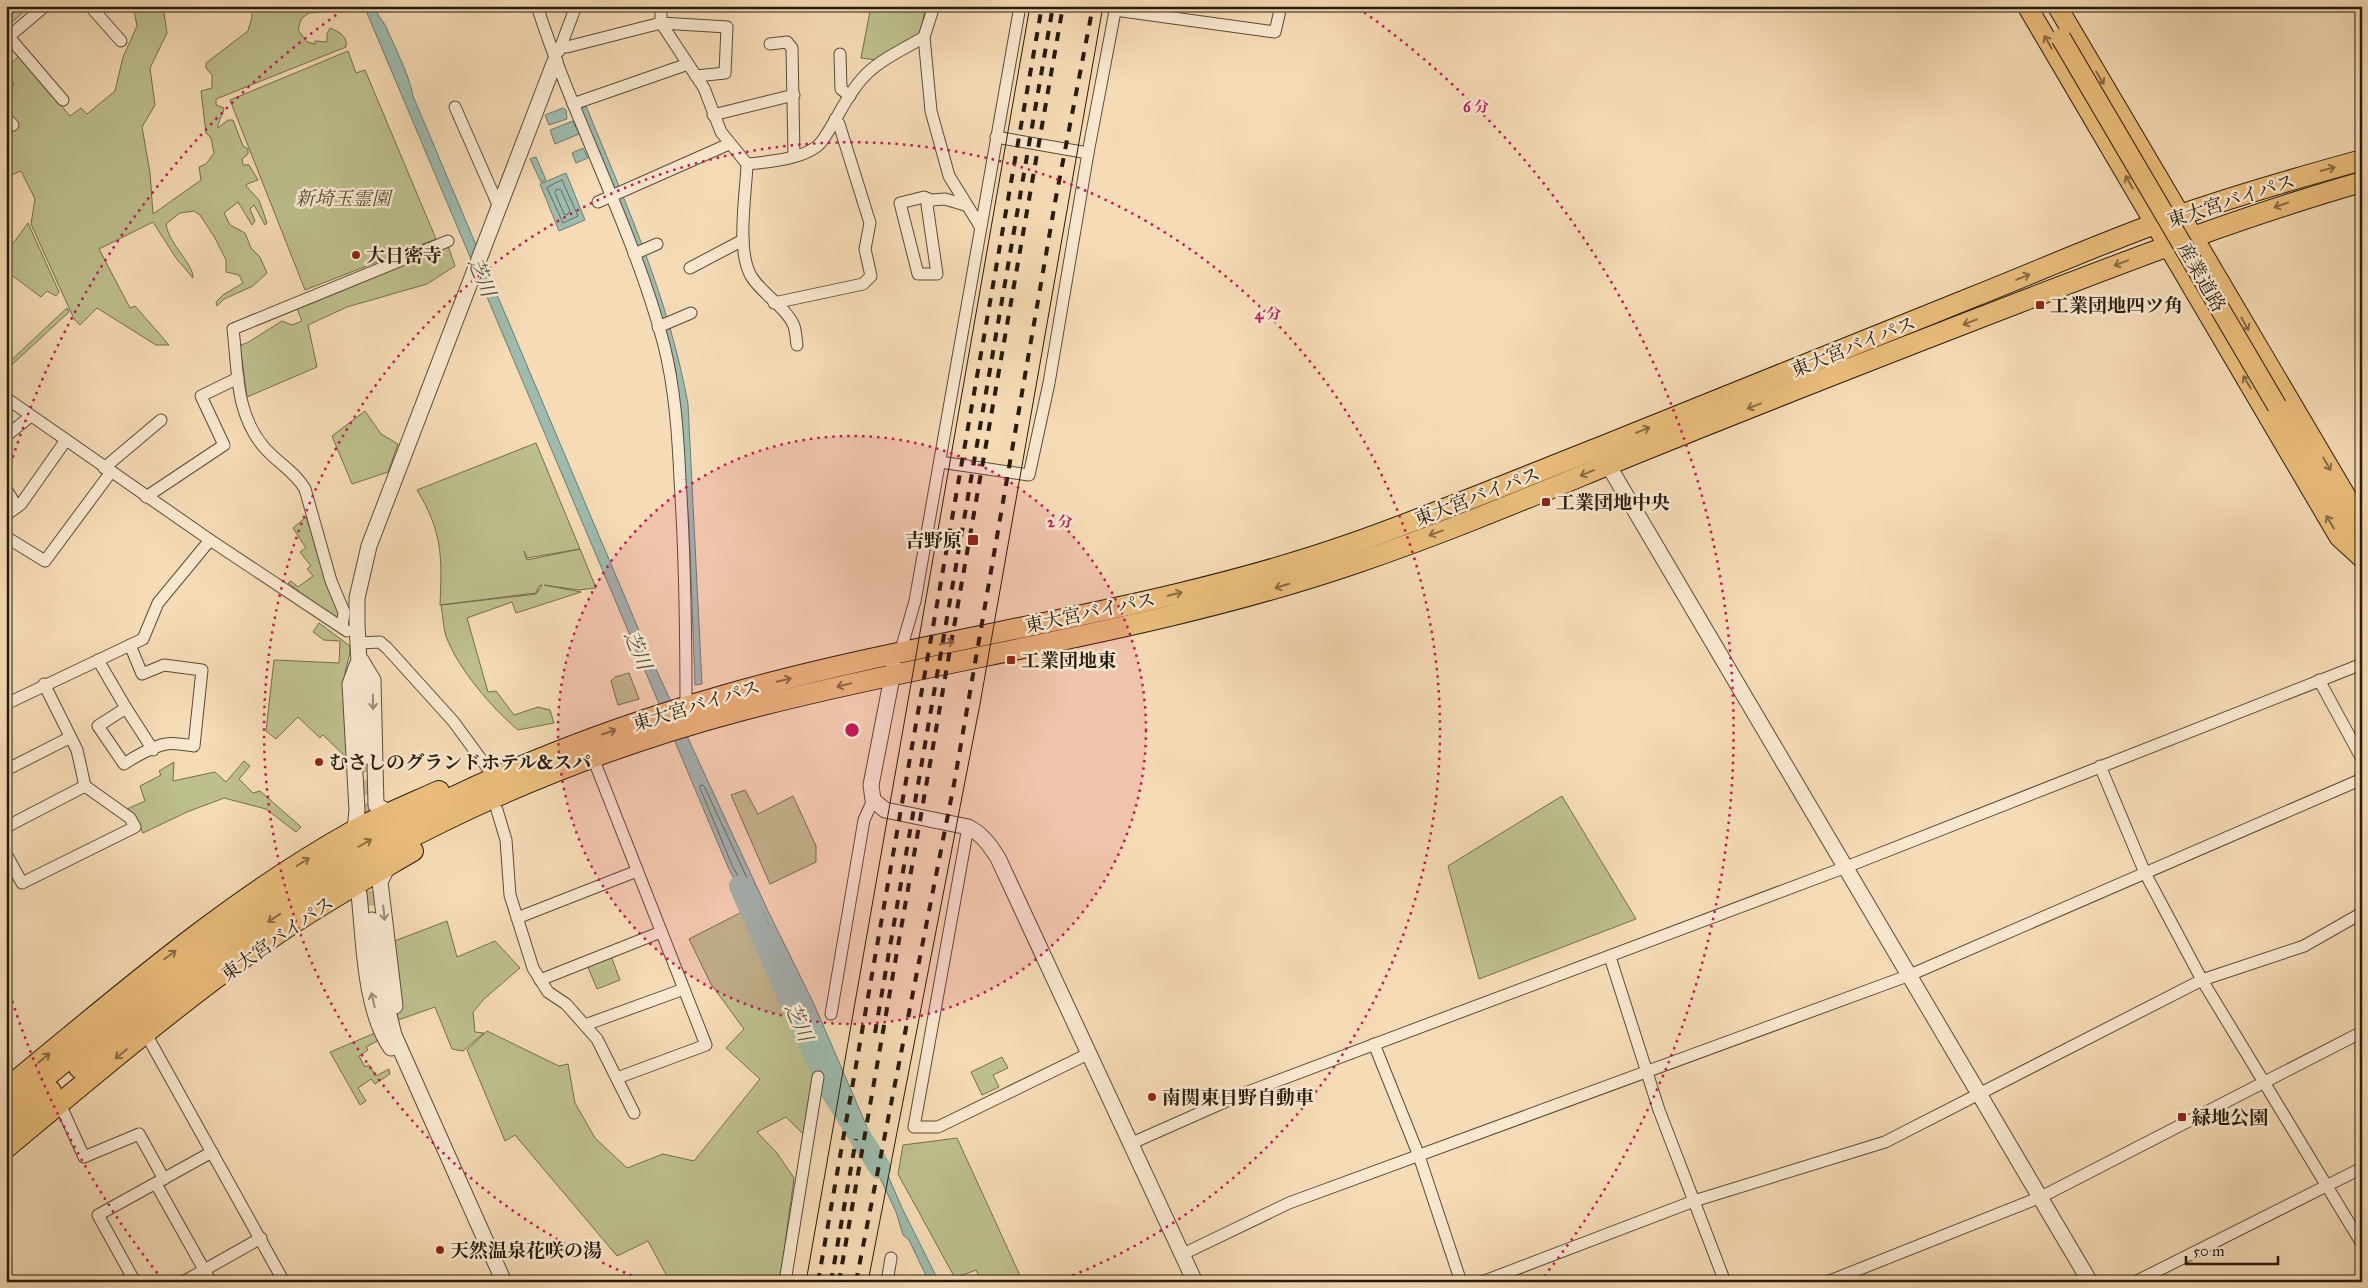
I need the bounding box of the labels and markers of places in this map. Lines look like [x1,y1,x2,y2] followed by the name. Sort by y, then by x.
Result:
[366,244,442,267] place label: 大日密寺
[350,249,362,261] marker: 大日密寺
[2050,294,2183,317] place label: 工業団地四ツ角
[2034,299,2046,311] marker: 工業団地四ツ角
[1556,491,1670,514] place label: 工業団地中央
[1540,496,1552,508] marker: 工業団地中央
[905,529,962,552] place label: 吉野原
[966,533,980,547] marker: 吉野原
[1021,649,1116,672] place label: 工業団地東
[1005,654,1017,666] marker: 工業団地東
[843,721,861,739] centre of rings
[329,751,591,774] place label: むさしのグランドホテル&スパ
[313,756,325,768] marker: むさしのグランドホテル&スパ
[1162,1086,1314,1109] place label: 南関東日野自動車
[1146,1091,1158,1103] marker: 南関東日野自動車
[2192,1106,2268,1129] place label: 緑地公園
[2176,1111,2188,1123] marker: 緑地公園
[450,1239,602,1262] place label: 天然温泉花咲の湯
[434,1244,446,1256] marker: 天然温泉花咲の湯

